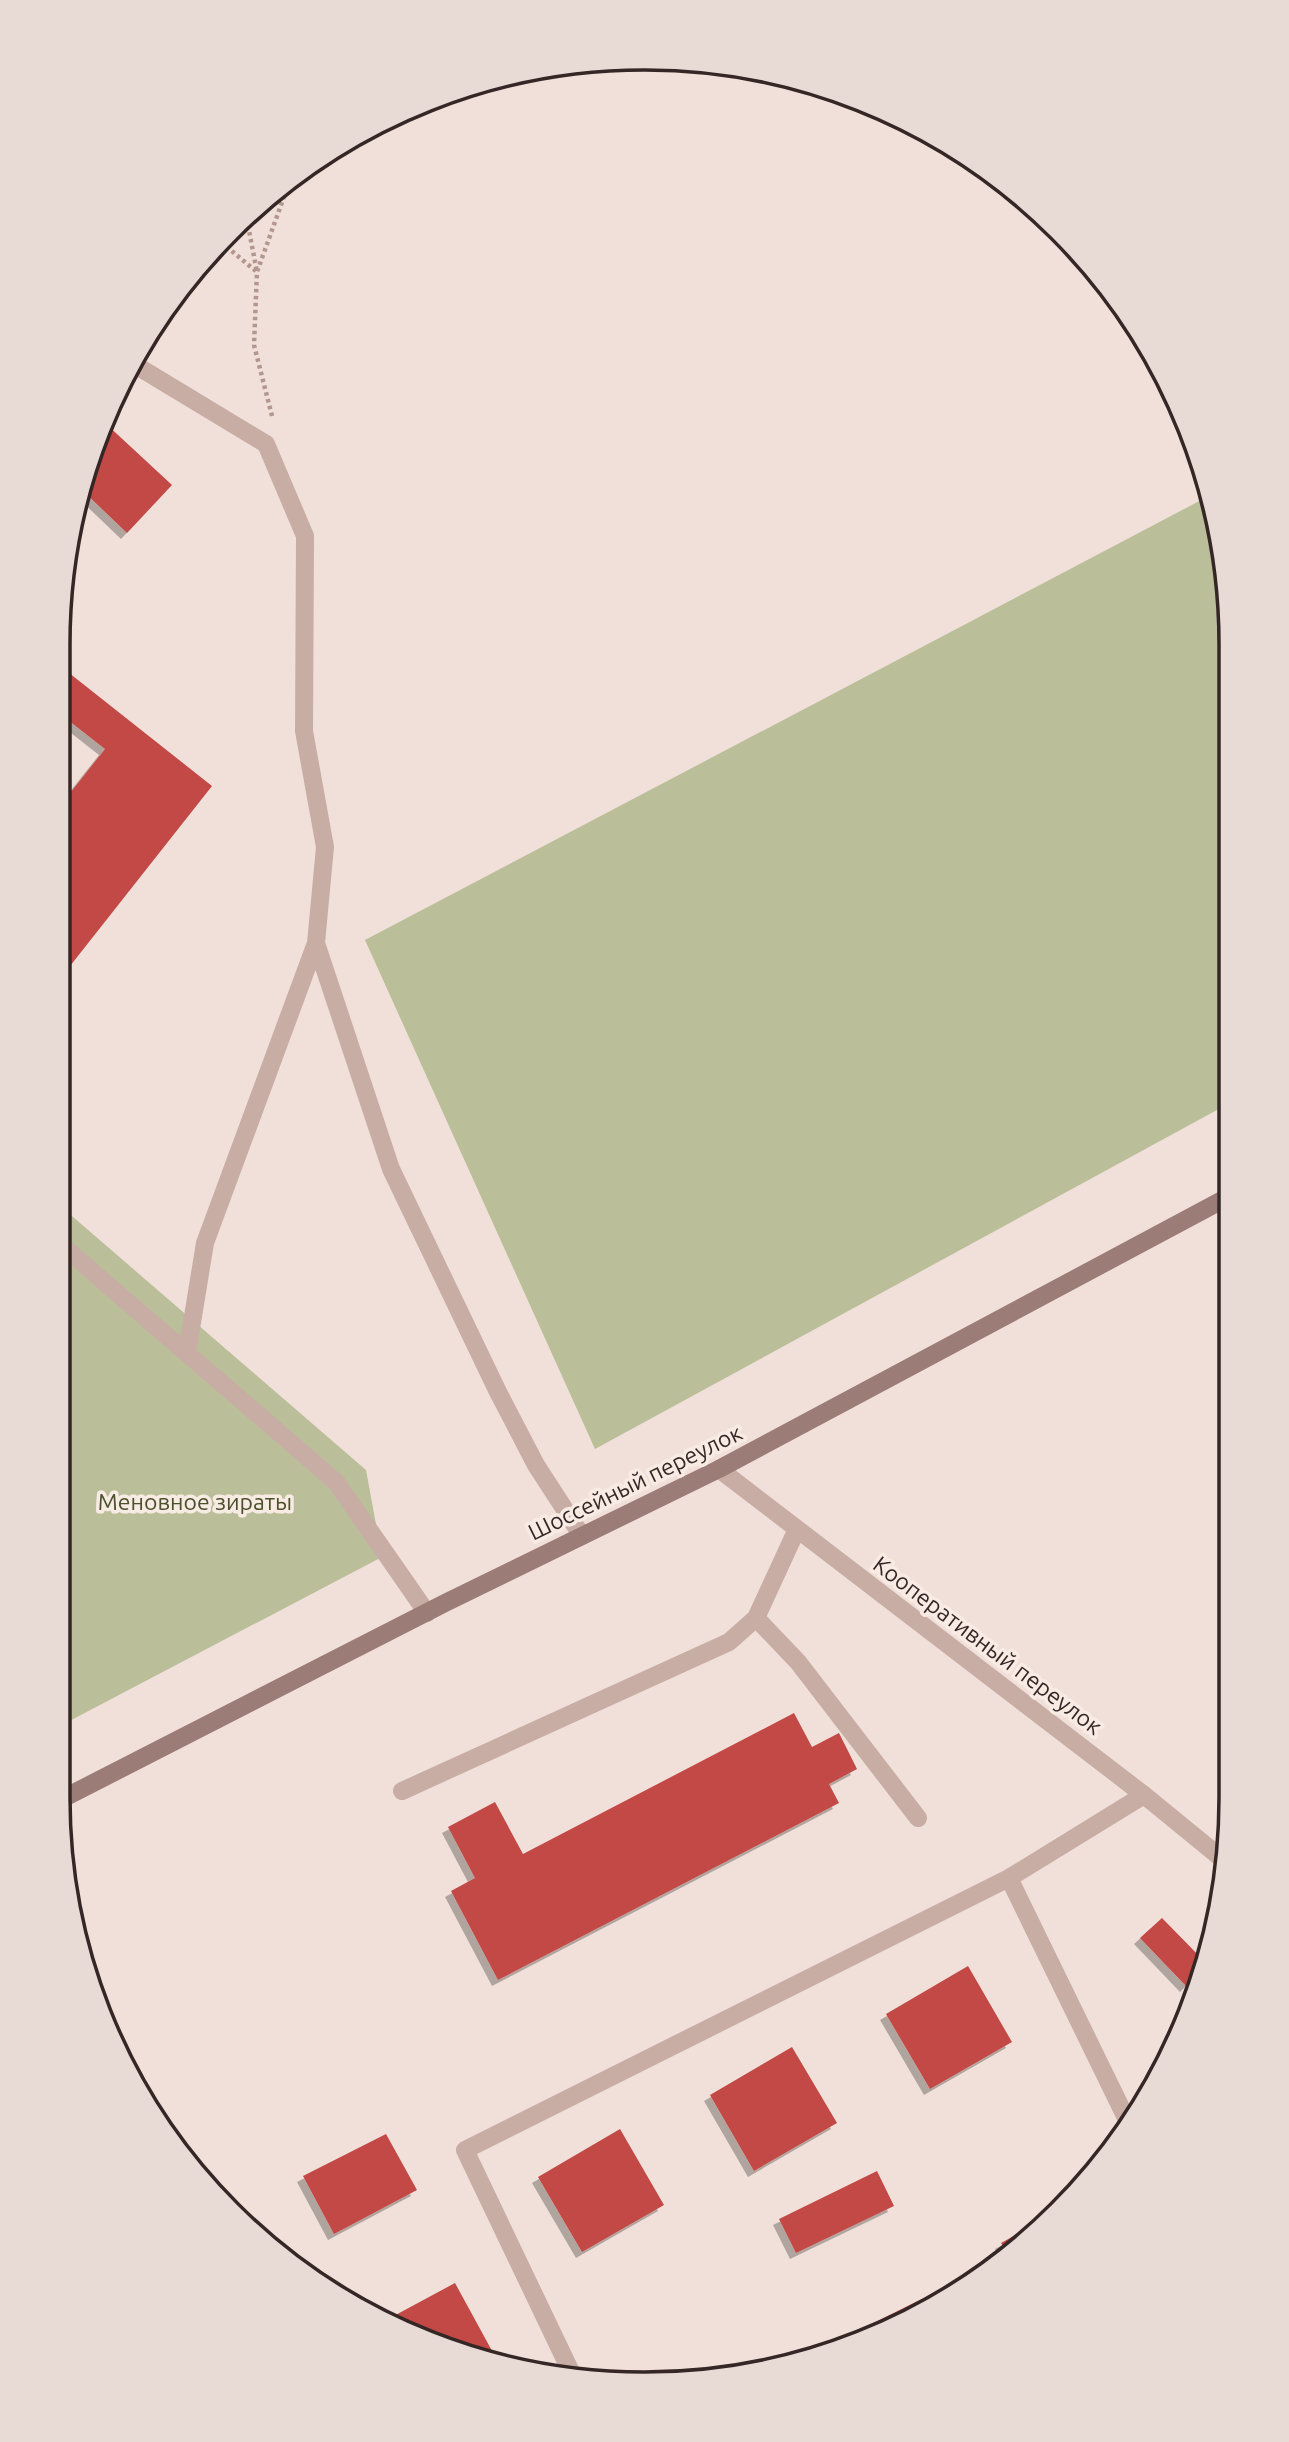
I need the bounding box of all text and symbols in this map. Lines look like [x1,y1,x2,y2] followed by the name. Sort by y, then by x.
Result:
[524,1419,746,1545] street label: Шоссейный переулок
[98,1489,292,1514] park label: Меновное зираты
[869,1551,1107,1739] street label: Кооперативный переулок

